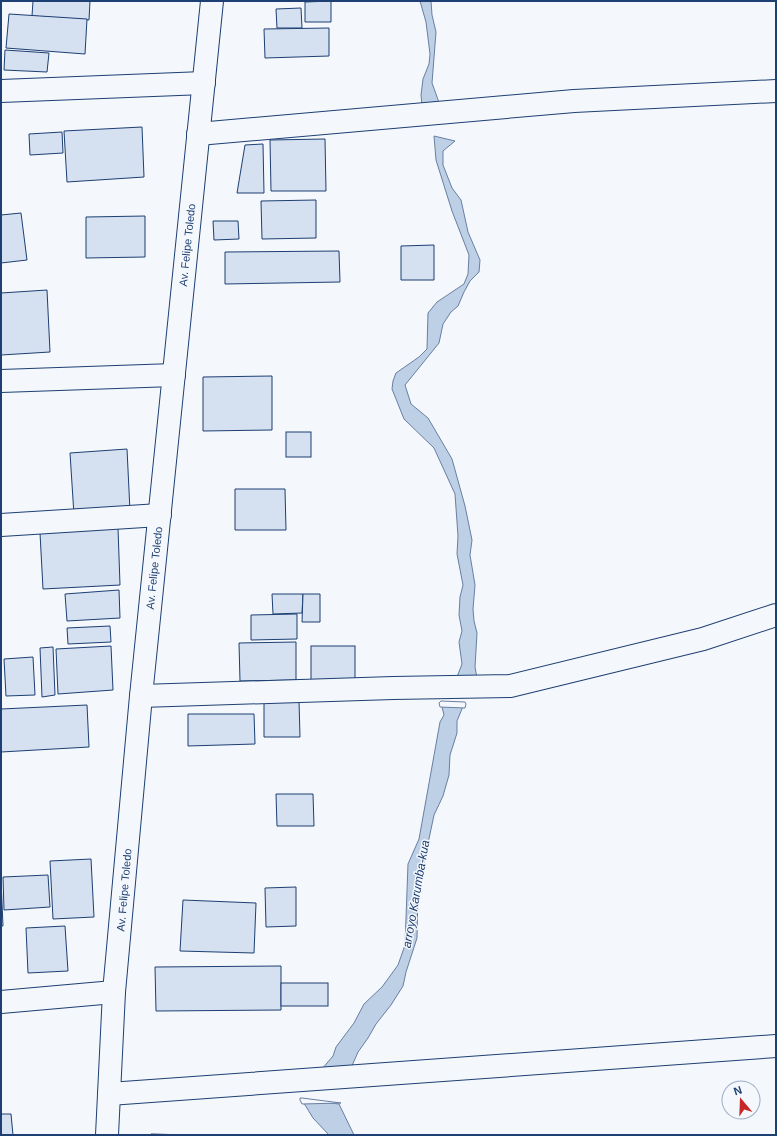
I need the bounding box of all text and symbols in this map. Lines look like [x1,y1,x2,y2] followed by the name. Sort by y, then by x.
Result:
[177,203,197,287] street label: Av. Felipe Toledo
[144,526,164,610] street label: Av. Felipe Toledo
[400,839,432,949] water label: arroyo Karumba-kua
[114,848,134,932] street label: Av. Felipe Toledo
[721,1080,761,1120] north arrow
[732,1084,744,1098] text: N

